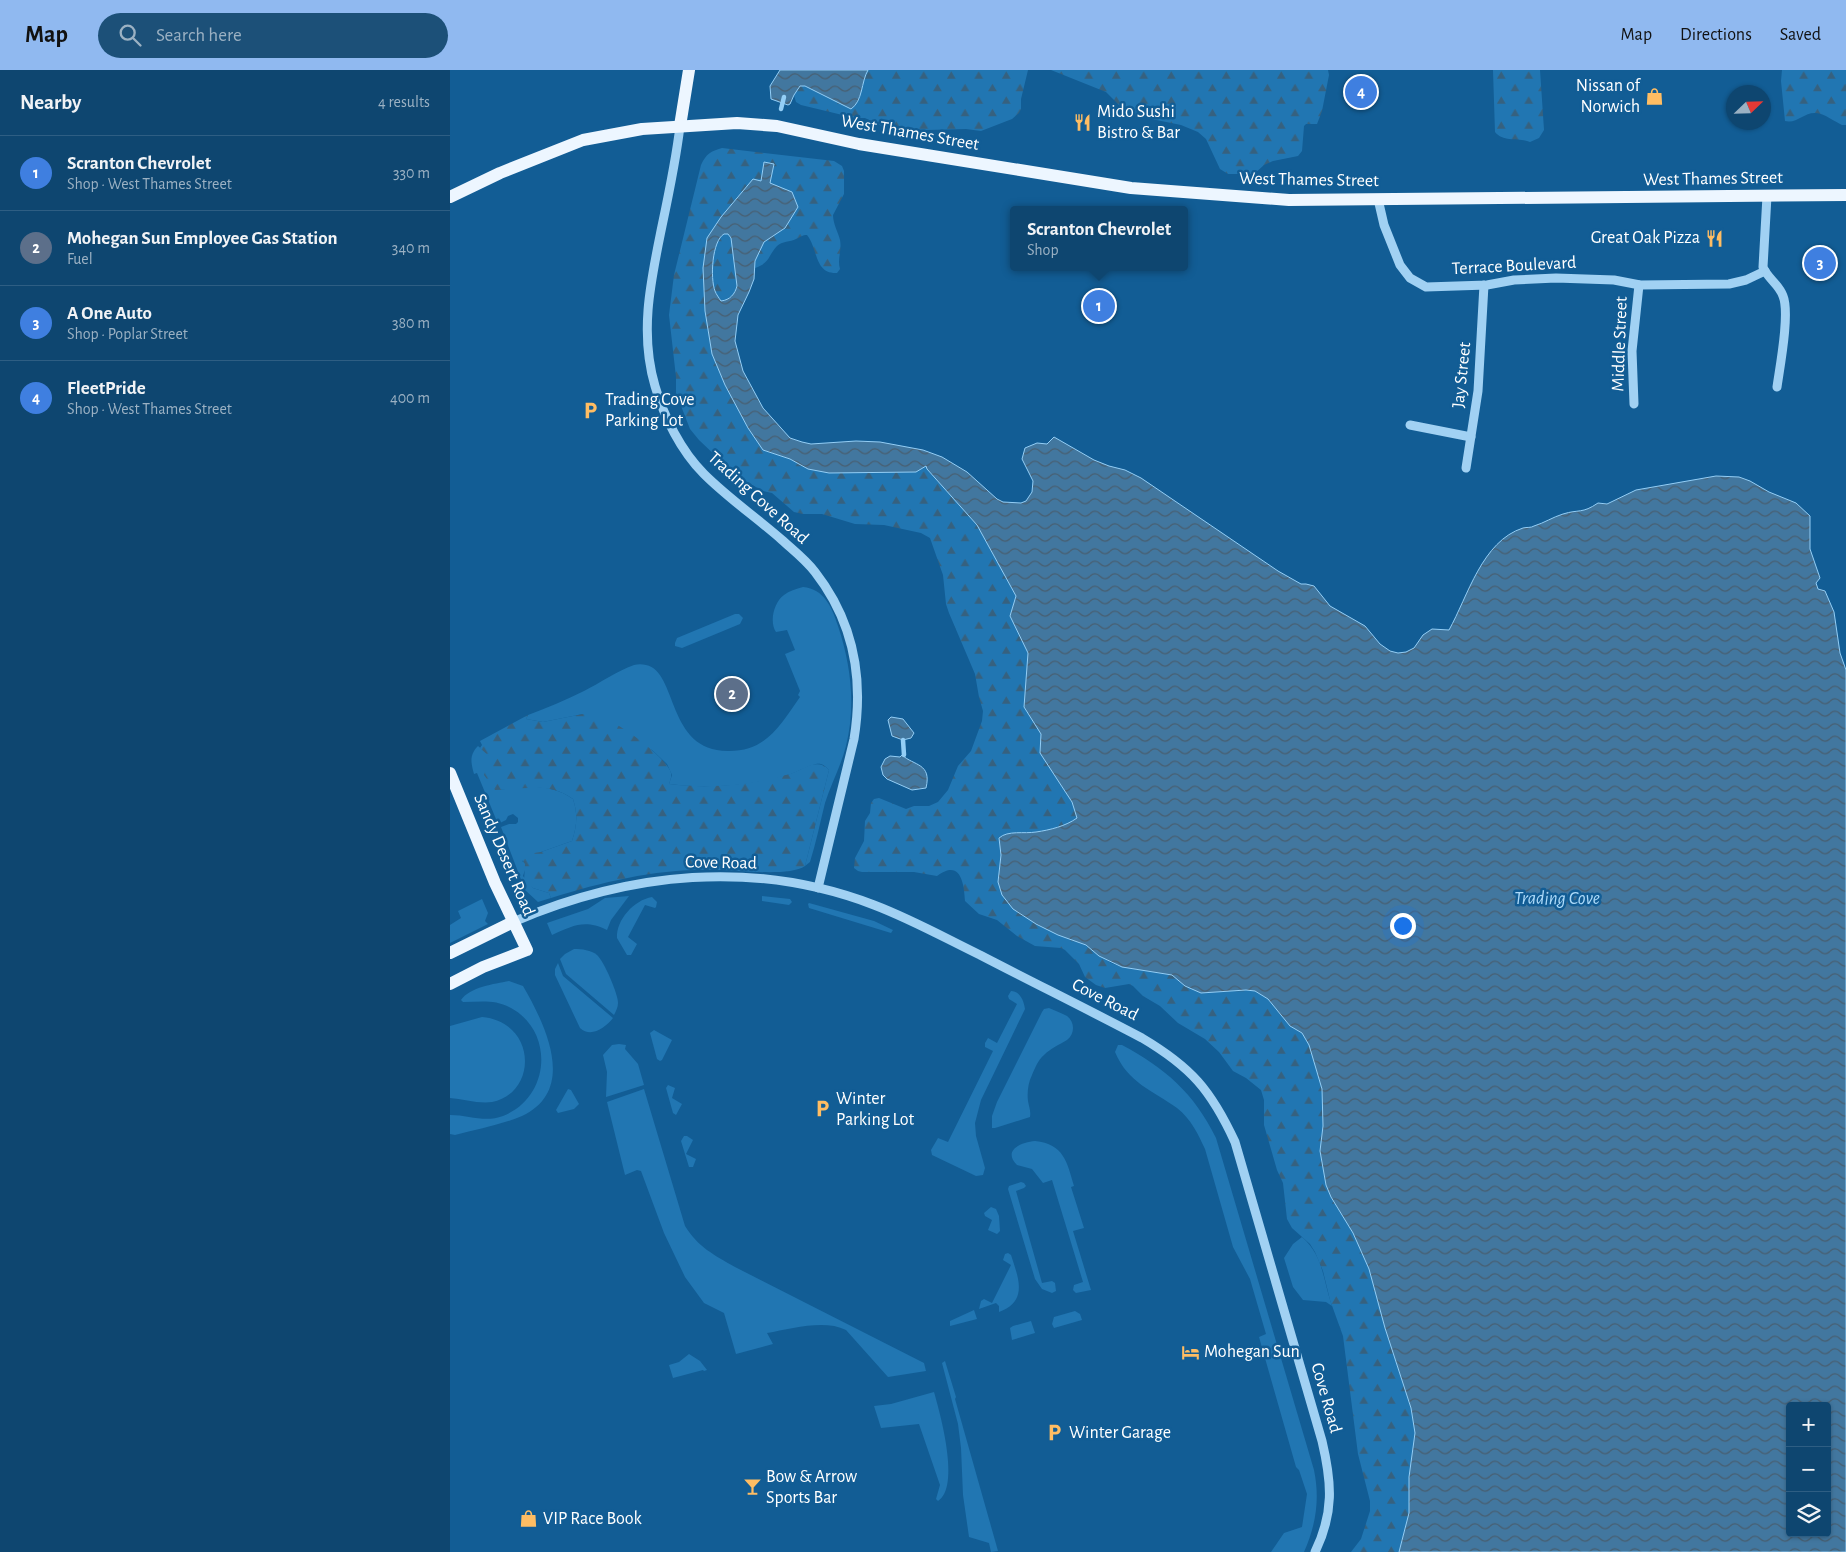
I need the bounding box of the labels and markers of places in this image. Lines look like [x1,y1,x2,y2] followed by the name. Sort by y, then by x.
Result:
[1345,73,1377,111] pin: 4
[1576,77,1642,116] place label: Nissan of Norwich
[1644,86,1664,106] shop icon: Nissan of Norwich
[1097,103,1180,142] place label: Mido Sushi Bistro & Bar
[1073,112,1093,132] restaurant icon: Mido Sushi Bistro & Bar
[1704,228,1724,248] restaurant icon: Great Oak Pizza
[1591,229,1700,247] place label: Great Oak Pizza
[1804,244,1836,282] pin: 3
[1083,287,1115,325] pin: 1
[605,391,695,430] place label: Trading Cove Parking Lot
[581,400,601,420] parking icon: Trading Cove Parking Lot
[716,675,748,713] pin: 2
[836,1090,915,1129] place label: Winter Parking Lot
[812,1099,832,1119] parking icon: Winter Parking Lot
[1180,1342,1200,1362] hotel icon: Mohegan Sun
[1204,1343,1300,1361] place label: Mohegan Sun
[1045,1423,1065,1443] parking icon: Winter Garage
[1069,1424,1171,1442] place label: Winter Garage
[766,1468,857,1507] place label: Bow & Arrow Sports Bar
[742,1477,762,1497] bar icon: Bow & Arrow Sports Bar
[519,1509,539,1529] shop icon: VIP Race Book
[543,1510,643,1528] place label: VIP Race Book

